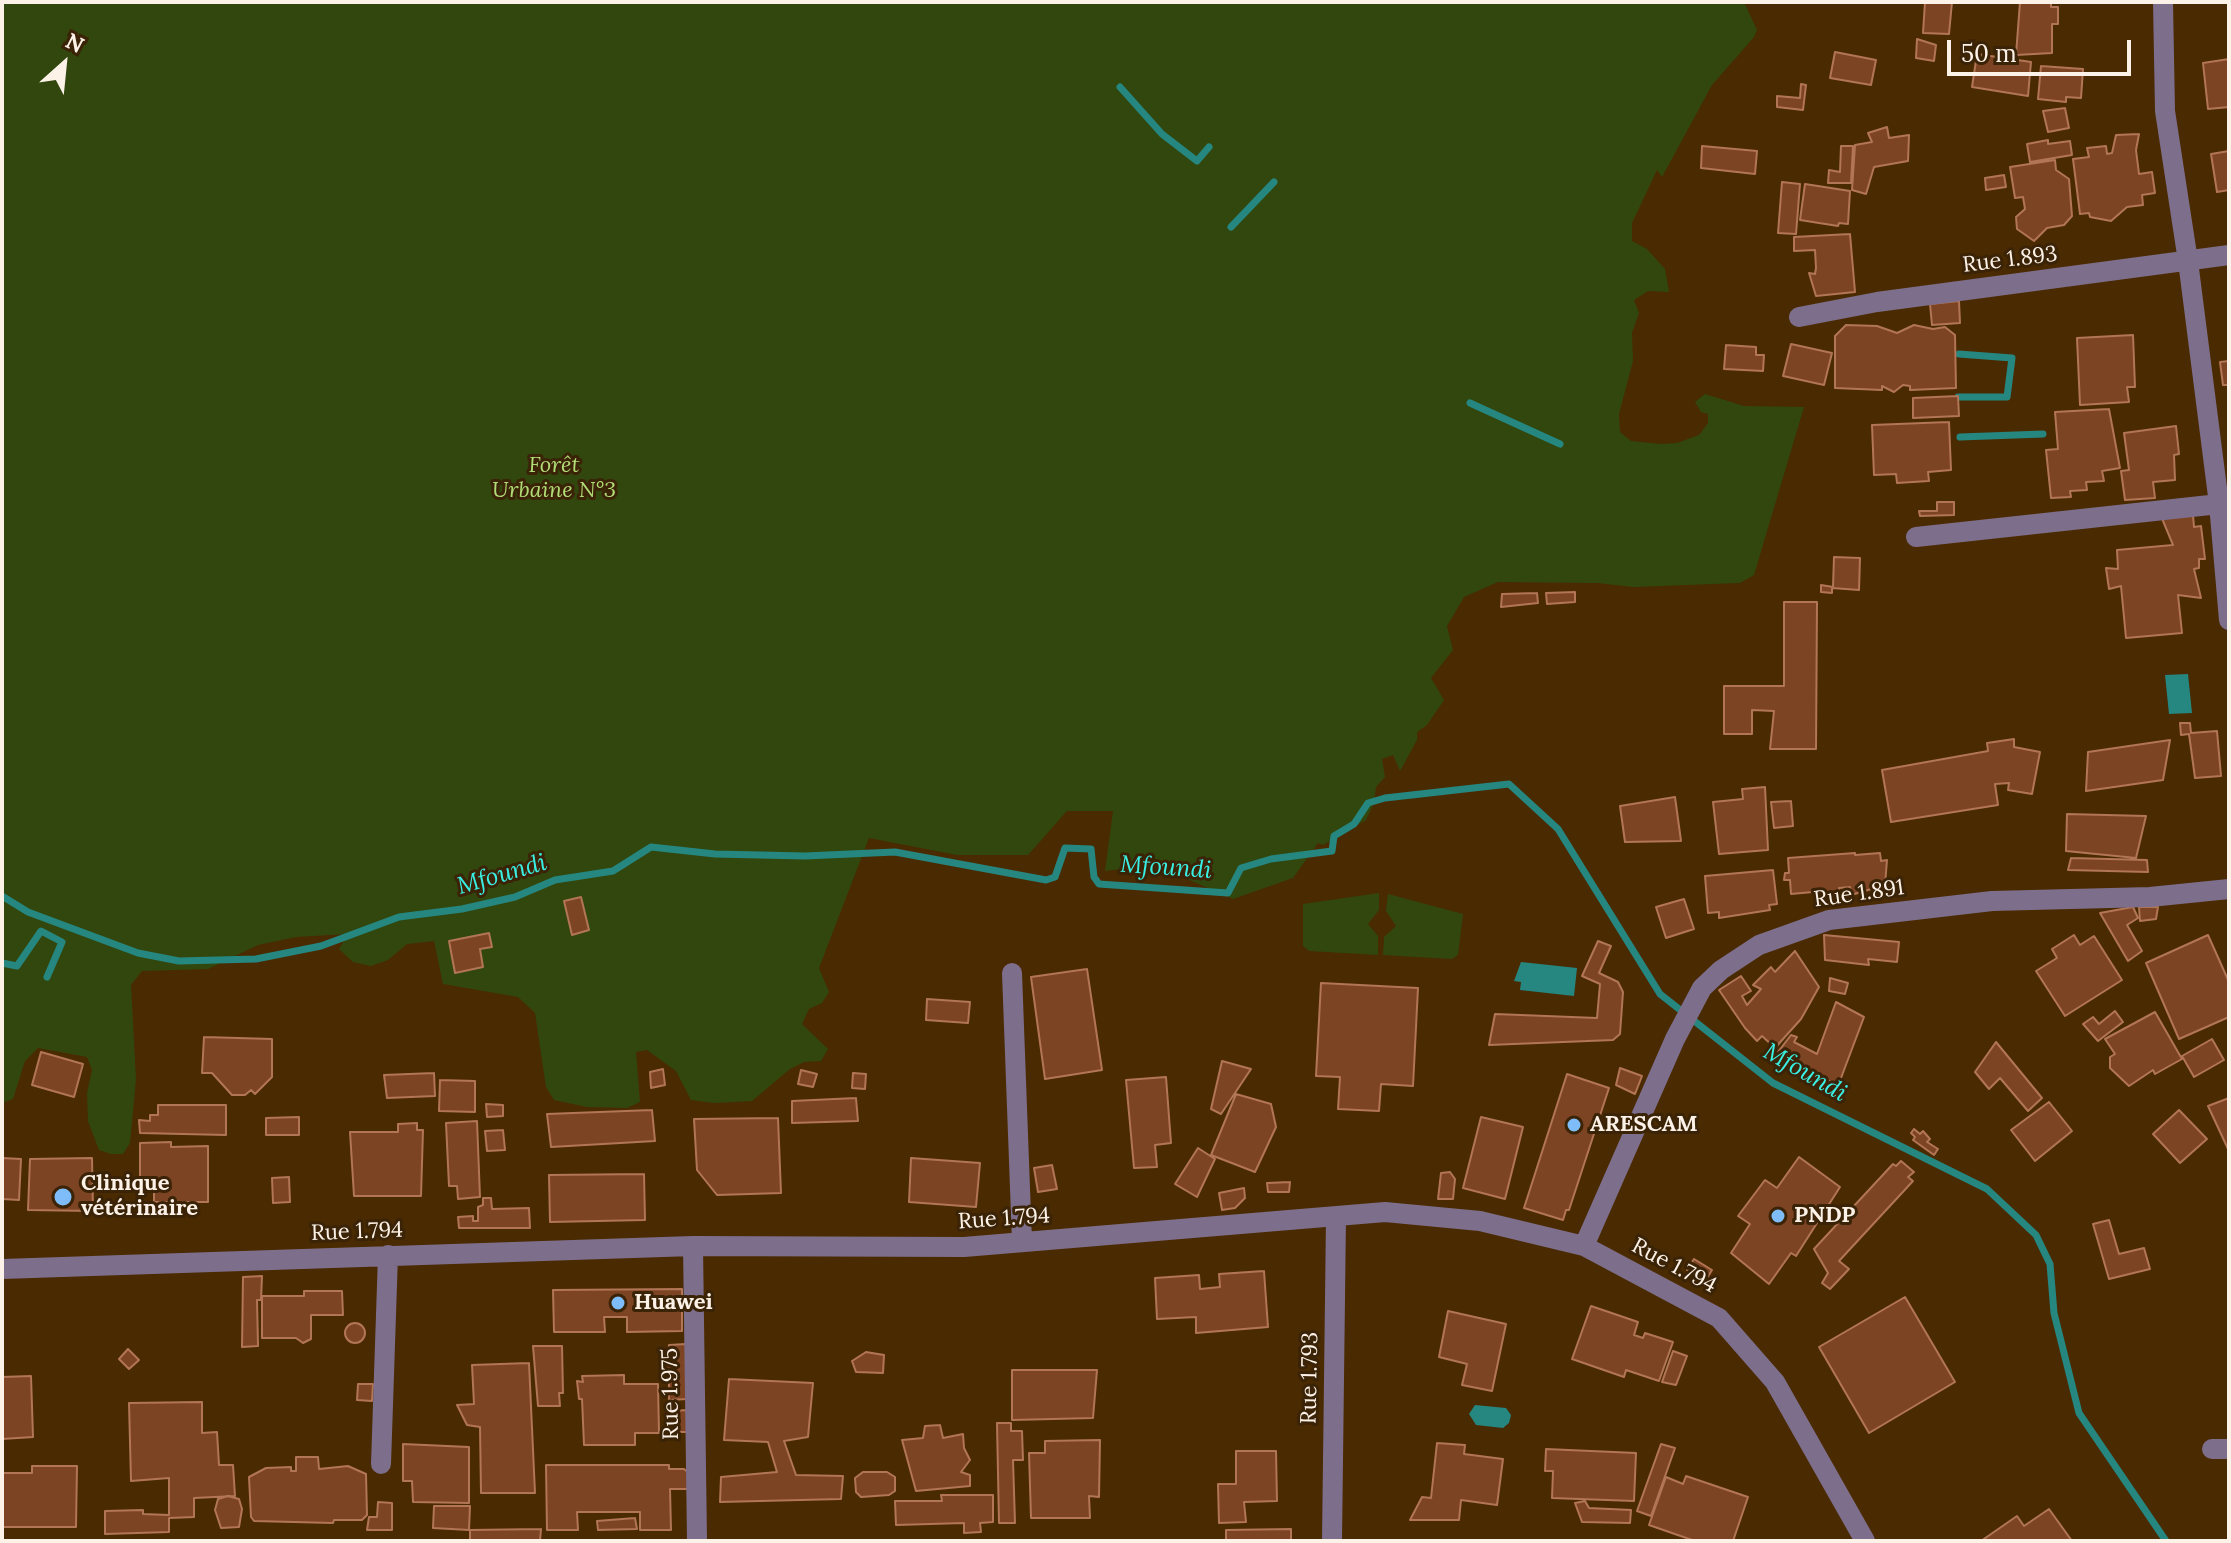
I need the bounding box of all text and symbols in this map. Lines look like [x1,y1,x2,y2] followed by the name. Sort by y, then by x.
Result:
[24,24,104,104] north arrow
[1951,24,2135,74] scale bar
[61,26,89,59] text: N
[1961,38,2017,69] text: 50 m
[1961,241,2059,279] street label: Rue 1.893
[492,453,616,504] park label: Forêt Urbaine N°3
[454,848,550,902] water label: Mfoundi
[1119,850,1213,886] water label: Mfoundi
[1812,875,1906,913] street label: Rue 1.891
[1758,1038,1852,1108] water label: Mfoundi
[1590,1112,1698,1138] place label: ARESCAM
[1565,1116,1583,1134] marker: ARESCAM
[81,1171,198,1222] place label: Clinique vétérinaire
[52,1186,74,1208] marker: Clinique vétérinaire
[957,1203,1051,1235] street label: Rue 1.794
[1794,1203,1855,1229] place label: PNDP
[1769,1207,1787,1225] marker: PNDP
[310,1217,404,1247] street label: Rue 1.794
[1627,1233,1721,1299] street label: Rue 1.794
[634,1290,713,1316] place label: Huawei
[609,1294,627,1312] marker: Huawei
[1296,1332,1324,1424] street label: Rue 1.793
[657,1348,685,1440] street label: Rue 1.975

